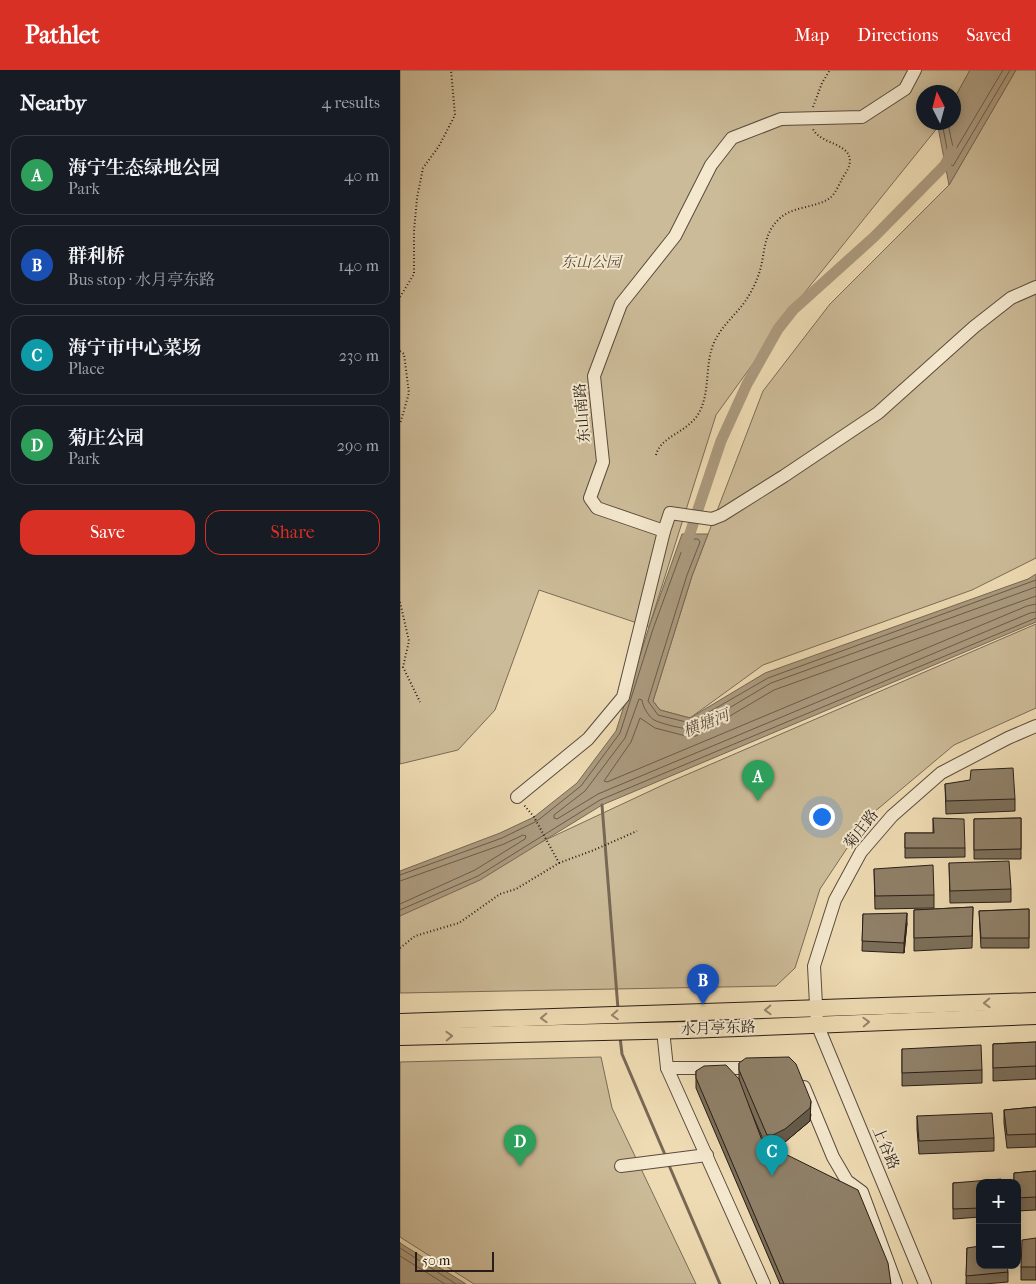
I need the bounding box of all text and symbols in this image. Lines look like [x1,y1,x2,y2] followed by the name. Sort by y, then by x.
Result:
[25,21,99,49] text: Pathlet
[795,25,829,46] text: Map
[857,25,938,46] text: Directions
[966,25,1011,46] text: Saved
[916,85,961,130] north arrow
[20,91,86,115] text: Nearby
[322,93,380,112] text: 4 results
[68,157,220,179] text: 海宁生态绿地公园
[32,166,42,185] text: A
[344,166,379,185] text: 40 m
[68,179,100,198] text: Park
[68,245,125,267] text: 群利桥
[561,253,623,271] park label: 东山公园
[32,256,42,275] text: B
[338,256,379,275] text: 140 m
[68,270,215,289] text: Bus stop · 水月亭东路
[68,337,201,359] text: 海宁市中心菜场
[32,346,42,365] text: C
[339,346,379,365] text: 230 m
[68,359,104,378] text: Place
[570,382,594,444] street label: 东山南路
[68,427,144,449] text: 菊庄公园
[31,436,43,455] text: D
[337,436,379,455] text: 290 m
[68,449,100,468] text: Park
[20,510,195,555] button: Save
[205,510,380,555] button: Share
[680,704,735,741] water label: 横塘河
[742,760,774,801] pin: A
[809,804,835,830] your location
[840,806,882,852] street label: 菊庄路
[687,964,719,1005] pin: B
[983,997,991,1008] one-way arrow
[763,1005,771,1015] one-way arrow
[611,1010,618,1020] one-way arrow
[540,1012,548,1023] one-way arrow
[862,1017,870,1028] one-way arrow
[680,1018,756,1038] street label: 水月亭东路
[445,1031,453,1041] one-way arrow
[869,1124,903,1172] street label: 上谷路
[504,1125,536,1166] pin: D
[756,1135,788,1176] pin: C
[976,1179,1021,1269] map controls
[976,1179,1021,1224] button: +
[976,1224,1021,1269] button: −
[415,1249,494,1272] scale bar
[422,1252,450,1269] text: 50 m

